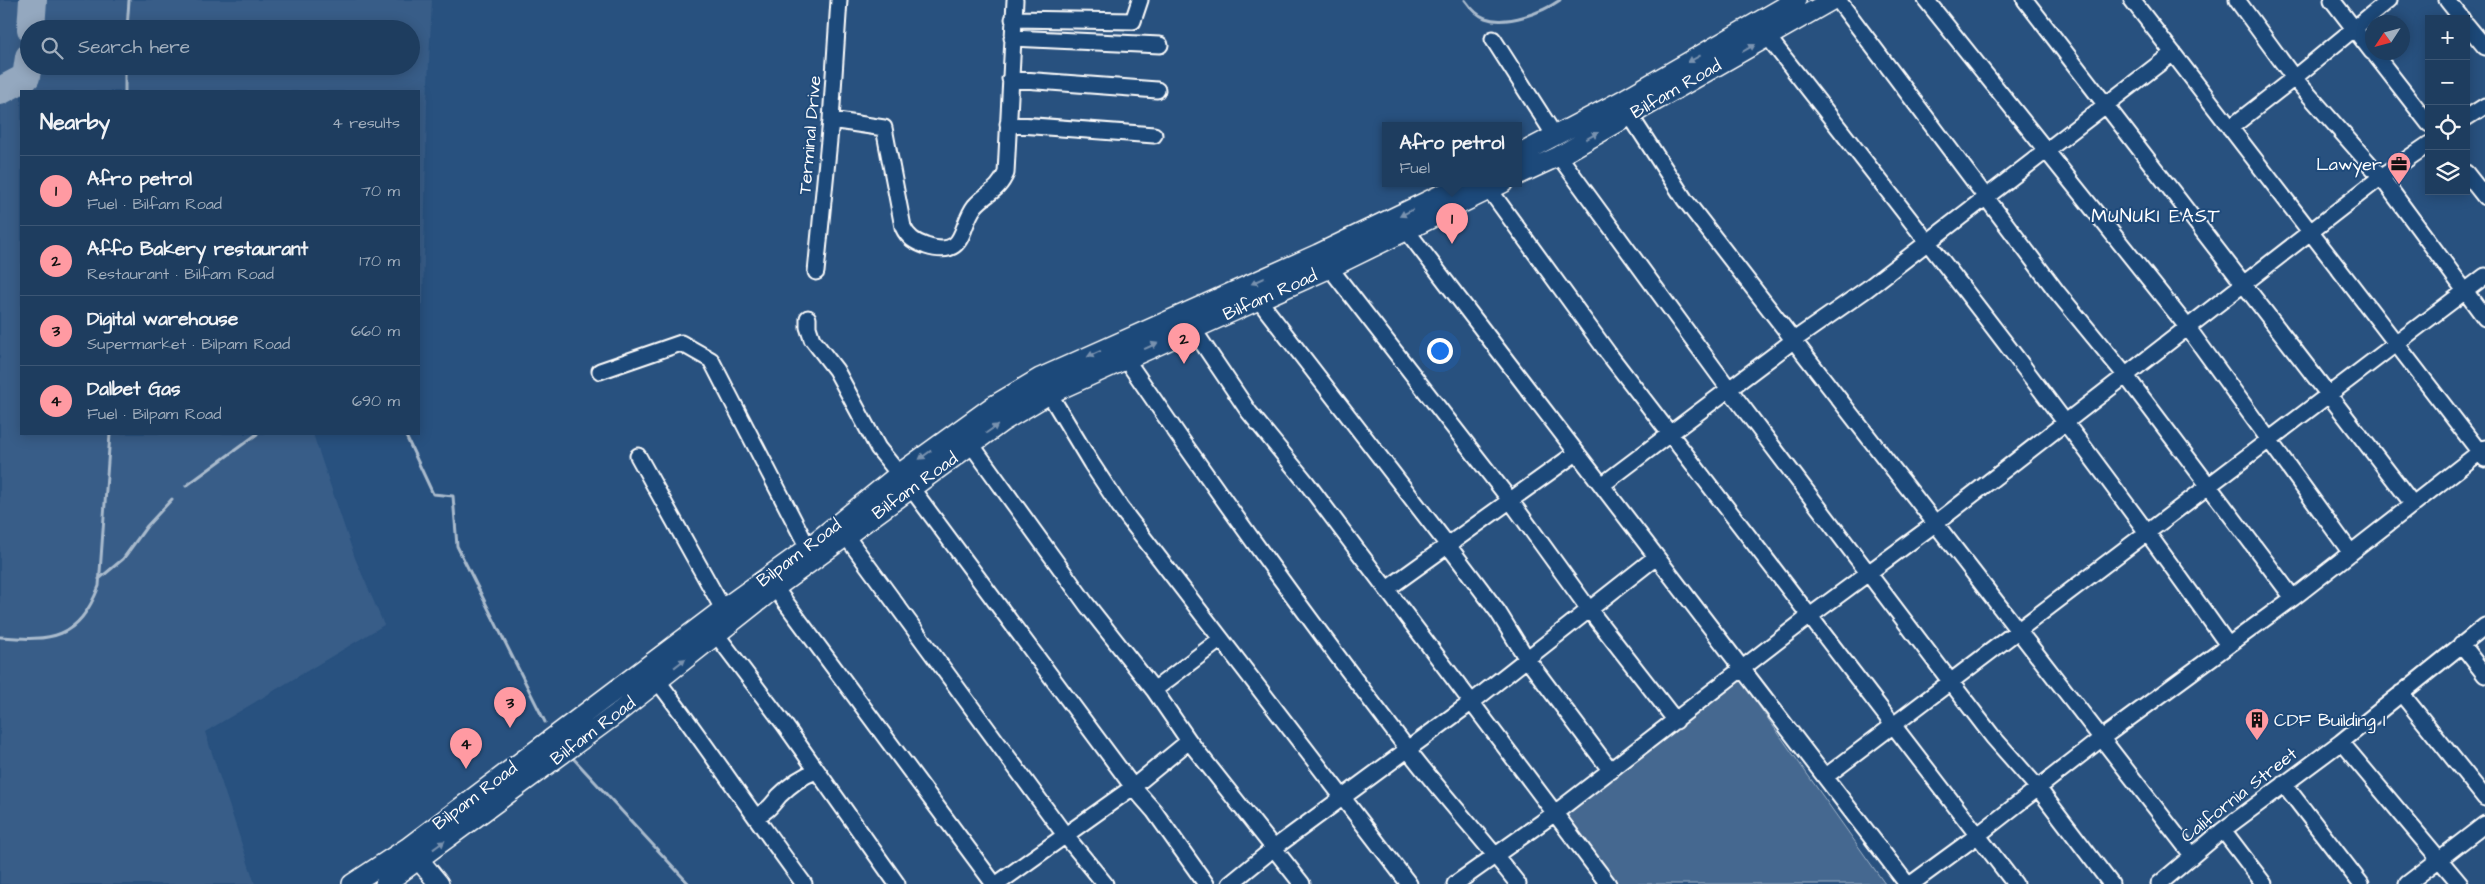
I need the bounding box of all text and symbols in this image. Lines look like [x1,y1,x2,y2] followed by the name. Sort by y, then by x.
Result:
[2365,15,2410,60] north arrow
[2425,15,2470,195] map controls
[2425,15,2470,60] button: +
[20,20,420,75] search box
[38,34,66,62] icon: search
[78,34,190,61] text: Search here
[1742,43,1756,52] one-way arrow
[1626,53,1726,125] street label: Bilfam Road
[1687,55,1700,64] one-way arrow
[2425,60,2470,105] button: −
[792,74,828,195] street label: Terminal Drive
[2425,105,2470,150] button: locate
[40,108,110,137] text: Nearby
[332,112,400,134] text: 4 results
[1382,122,1522,187] popup
[1400,130,1504,157] text: Afro petrol
[1586,132,1599,141] one-way arrow
[2425,150,2470,195] button: layers
[2386,151,2412,185] office icon: Lawyer
[2316,152,2382,178] place label: Lawyer
[1400,157,1430,179] text: Fuel
[87,166,192,193] text: Afro petrol
[55,180,57,202] text: 1
[361,180,400,202] text: 70 m
[87,193,222,215] text: Fuel · Bilfam Road
[1436,203,1468,244] pin: 1
[2091,203,2221,230] district label: MUNUKI EAST
[1399,209,1413,217] one-way arrow
[87,236,308,263] text: Affo Bakery restaurant
[51,250,61,272] text: 2
[359,250,400,272] text: 170 m
[87,263,274,285] text: Restaurant · Bilfam Road
[1219,263,1321,327] street label: Bilfam Road
[1251,278,1265,286] one-way arrow
[87,306,238,333] text: Digital warehouse
[52,320,60,342] text: 3
[351,320,400,342] text: 660 m
[1168,323,1200,364] pin: 2
[87,333,290,355] text: Supermarket · Bilpam Road
[1427,338,1453,364] your location
[1144,342,1159,350] one-way arrow
[1087,350,1101,358] one-way arrow
[87,376,181,403] text: Dalbet Gas
[51,390,61,412] text: 4
[352,390,400,412] text: 690 m
[87,403,221,425] text: Fuel · Bilpam Road
[985,424,999,434] one-way arrow
[867,446,963,526] street label: Bilfam Road
[918,450,932,460] one-way arrow
[752,513,846,593] street label: Bilpam Road
[673,657,686,668] one-way arrow
[494,687,526,728] pin: 3
[545,691,641,771] street label: Bilfam Road
[2244,707,2270,741] building icon: CDF Building I
[2274,708,2386,734] place label: CDF Building I
[450,728,482,769] pin: 4
[2175,741,2303,849] street label: California Street
[428,756,522,836] street label: Bilpam Road
[432,840,445,850] one-way arrow

